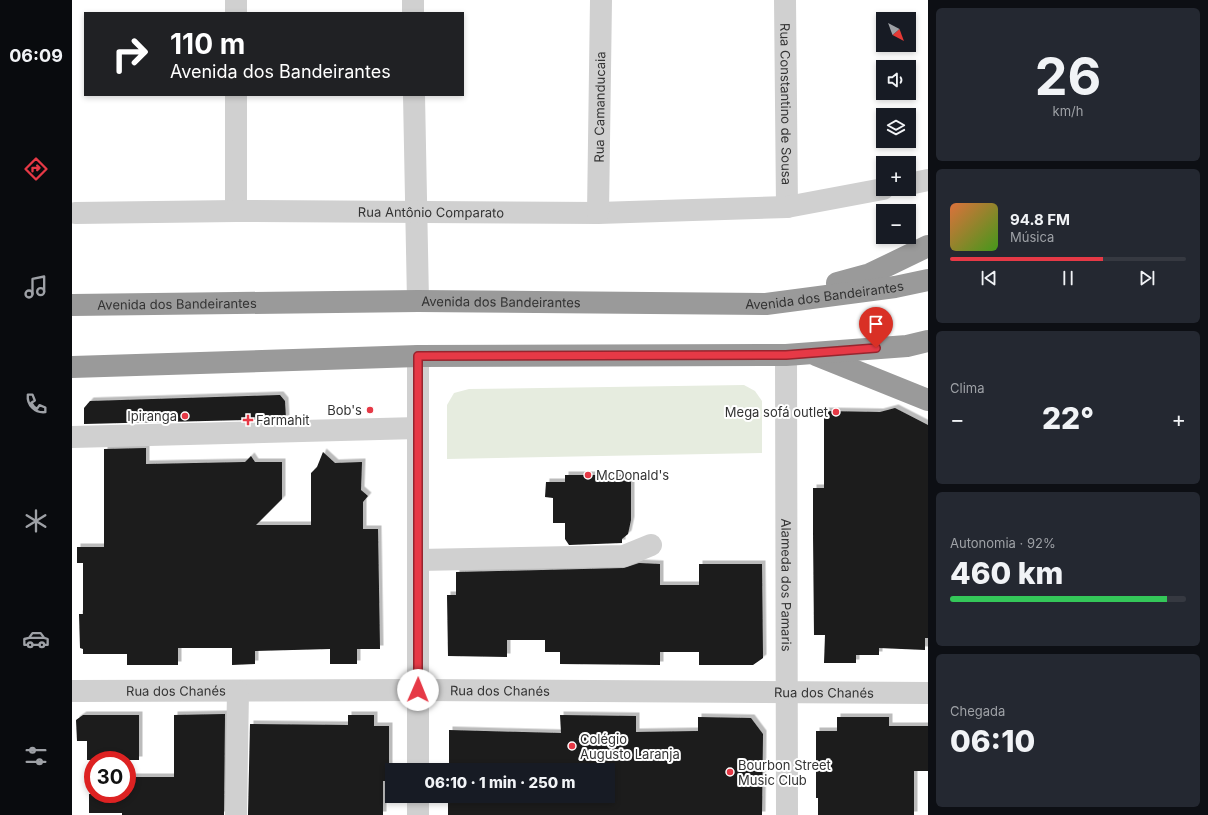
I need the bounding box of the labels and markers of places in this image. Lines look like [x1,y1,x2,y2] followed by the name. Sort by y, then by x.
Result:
[859,307,893,348] pin
[327,402,362,418] place label: Bob's
[725,404,828,420] place label: Mega sofá outlet
[365,405,375,415] marker: Bob's
[831,407,841,417] marker: Mega sofá outlet
[127,408,177,424] place label: Ipiranga
[180,411,190,421] marker: Ipiranga
[256,412,310,428] place label: Farmahit
[243,415,253,425] marker: Farmahit
[596,467,669,483] place label: McDonald's
[583,470,593,480] marker: McDonald's
[580,731,680,762] place label: Colégio Augusto Laranja
[567,741,577,751] marker: Colégio Augusto Laranja
[738,757,831,788] place label: Bourbon Street Music Club
[725,767,735,777] marker: Bourbon Street Music Club

